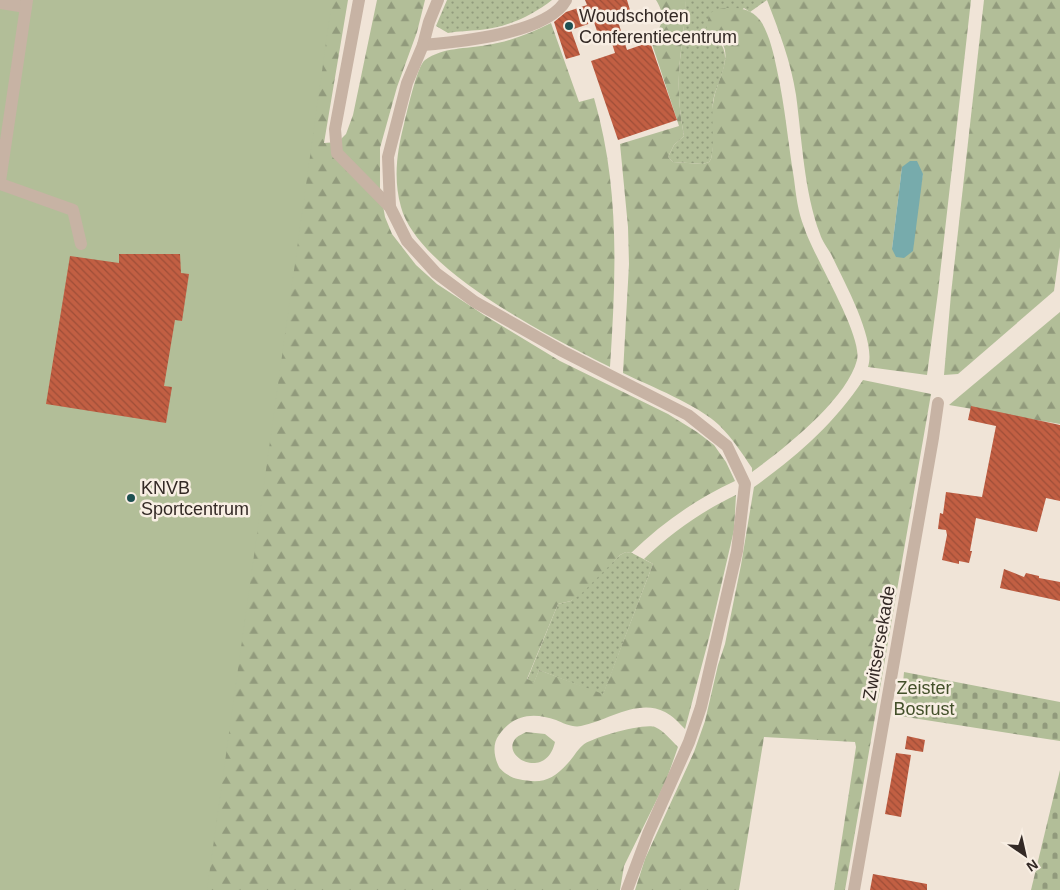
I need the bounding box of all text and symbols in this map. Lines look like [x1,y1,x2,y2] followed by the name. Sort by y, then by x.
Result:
[579,6,737,47] place label: Woudschoten Conferentiecentrum
[563,20,575,32] marker: Woudschoten Conferentiecentrum
[141,478,249,519] place label: KNVB Sportcentrum
[125,492,137,504] marker: KNVB Sportcentrum
[859,584,899,702] street label: Zwitsersekade
[893,678,955,719] park label: Zeister Bosrust
[1000,830,1050,880] north arrow
[1024,856,1041,875] text: N

